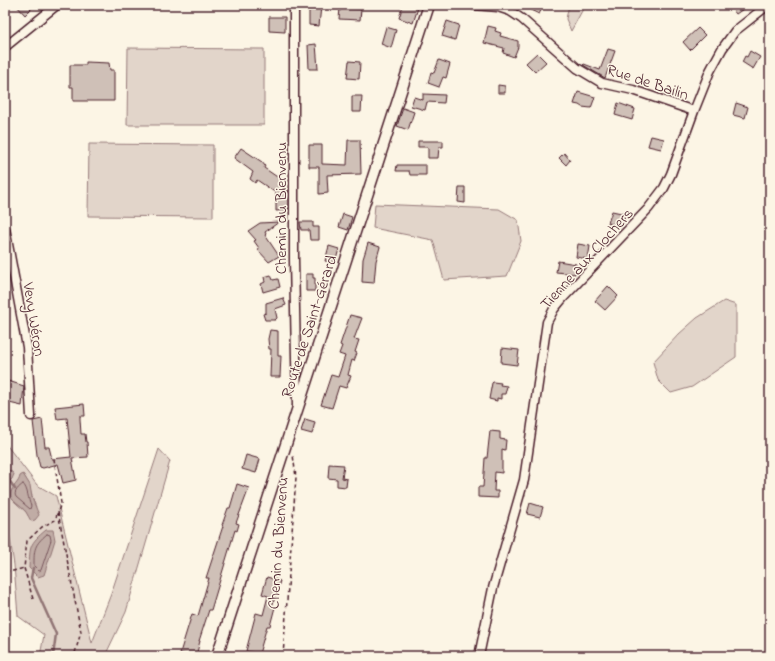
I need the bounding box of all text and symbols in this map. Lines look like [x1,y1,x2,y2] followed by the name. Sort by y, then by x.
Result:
[603,58,692,107] street label: Rue de Bailin
[270,142,294,274] street label: Chemin du Bienvenu
[535,203,640,316] street label: Tienne aux Clochers
[275,252,344,401] street label: Route de Saint-Gérard
[15,280,51,358] street label: Vevy Wéron
[262,476,296,610] street label: Chemin du Bienvenu

